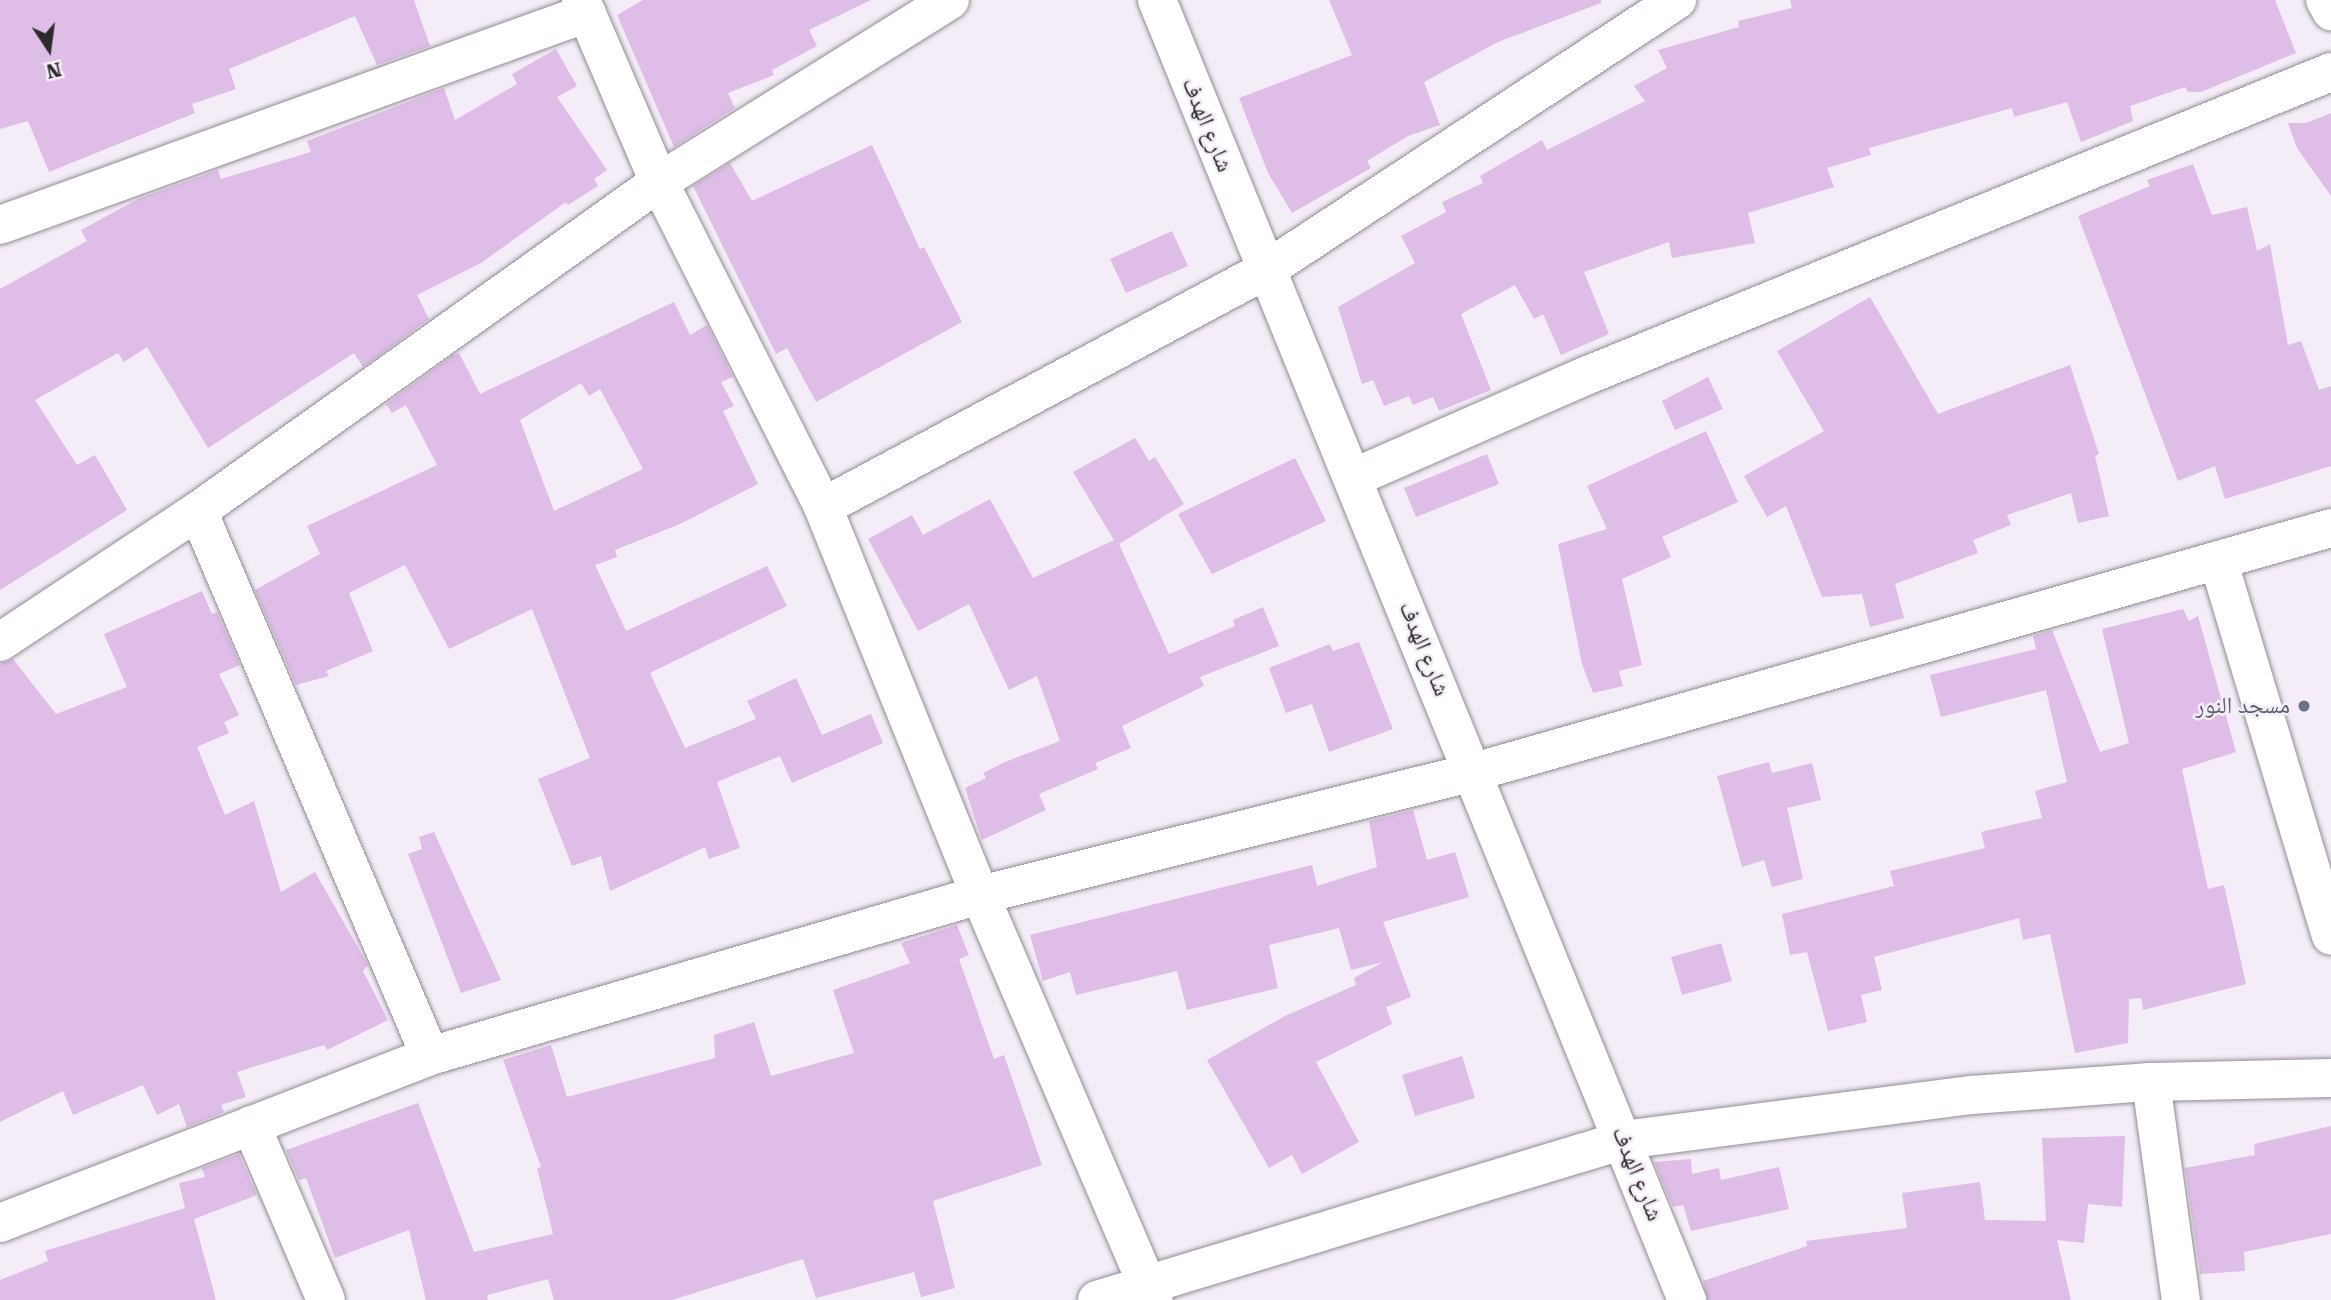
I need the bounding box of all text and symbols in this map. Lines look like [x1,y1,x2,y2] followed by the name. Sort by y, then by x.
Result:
[14,14,84,84] north arrow
[44,57,64,83] text: N
[1176,74,1238,176] street label: شارع الهدف
[1393,598,1455,700] street label: شارع الهدف
[2196,692,2290,720] place label: مسجد النور
[2296,698,2312,714] marker: مسجد النور
[1606,1123,1668,1225] street label: شارع الهدف

